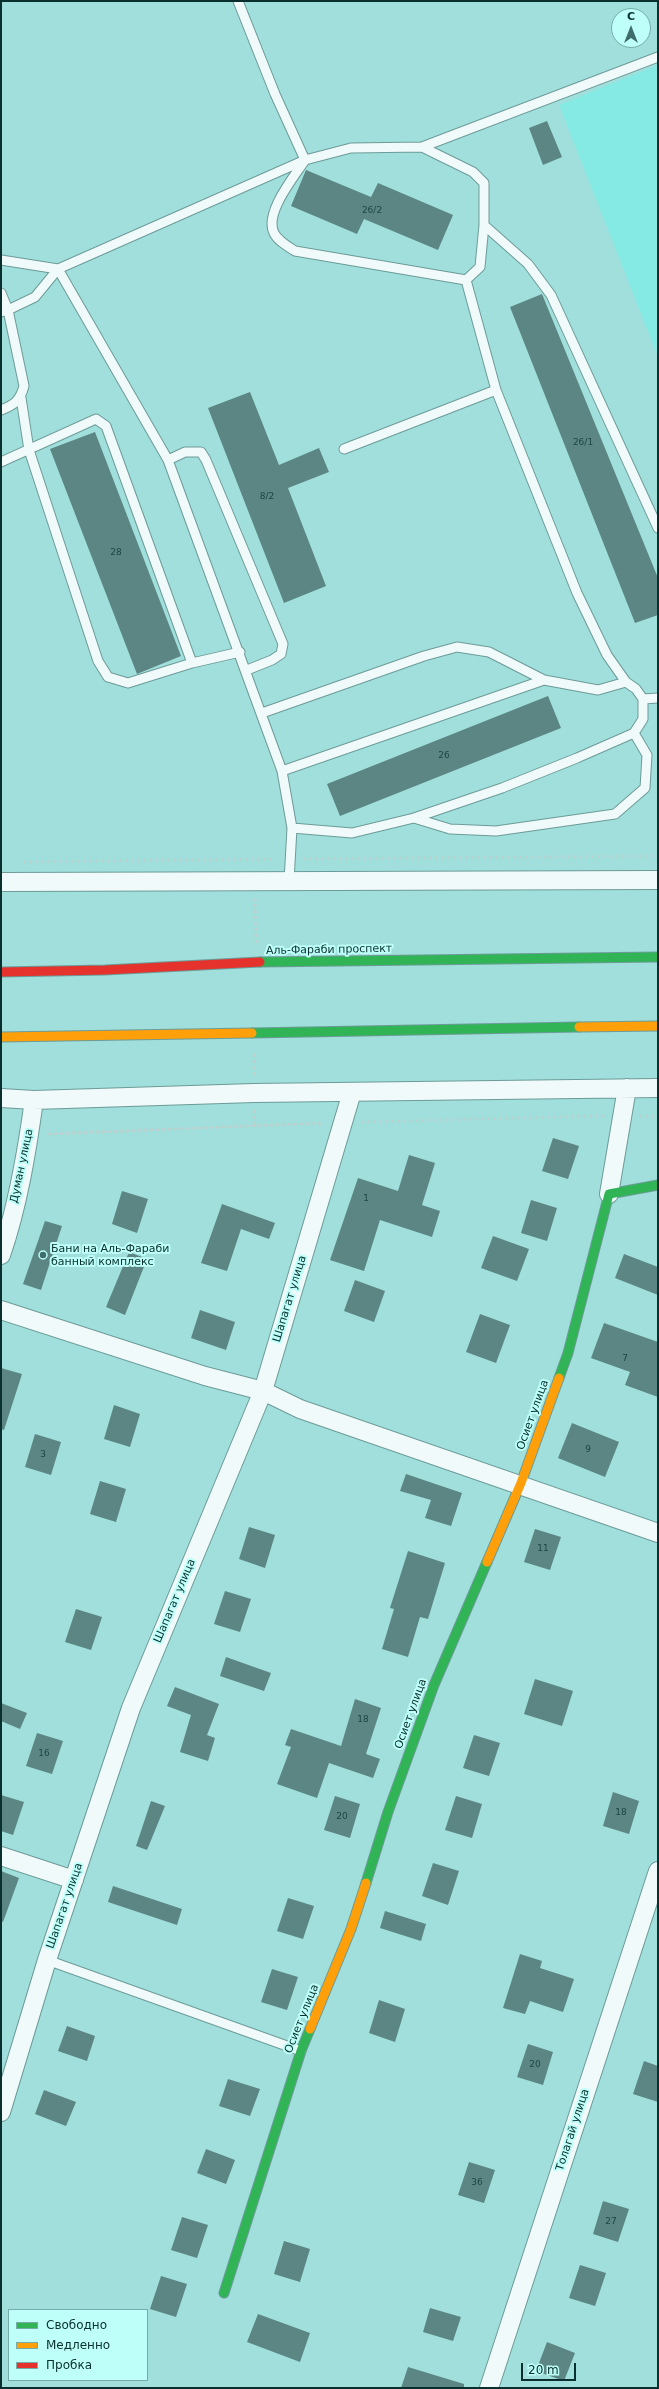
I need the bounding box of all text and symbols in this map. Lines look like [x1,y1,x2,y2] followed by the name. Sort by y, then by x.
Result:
[611,8,651,48] north arrow
[627,10,635,23] text: С
[362,206,382,216] house number: 26/2
[573,438,593,448] house number: 26/1
[260,492,274,502] house number: 8/2
[110,548,122,558] house number: 28
[438,751,450,761] house number: 26
[266,942,392,958] street label: Аль-Фараби проспект
[8,1128,36,1204] street label: Думан улица
[363,1194,369,1204] house number: 1
[51,1242,169,1268] place label: Бани на Аль-Фараби банный комплекс
[38,1250,48,1260] marker: Бани на Аль-Фараби банный комплекс
[271,1254,309,1344] street label: Шапагат улица
[622,1354,628,1364] house number: 7
[514,1378,552,1452] street label: Осиет улица
[585,1445,591,1455] house number: 9
[40,1450,46,1460] house number: 3
[537,1544,549,1554] house number: 11
[151,1557,199,1645] street label: Шапагат улица
[392,1677,430,1751] street label: Осиет улица
[357,1715,369,1725] house number: 18
[38,1749,50,1759] house number: 16
[615,1808,627,1818] house number: 18
[336,1812,348,1822] house number: 20
[44,1861,86,1951] street label: Шапагат улица
[282,1982,322,2056] street label: Осиет улица
[529,2060,541,2070] house number: 20
[554,2087,592,2173] street label: Толагай улица
[471,2178,483,2188] house number: 36
[605,2217,617,2227] house number: 27
[8,2309,148,2381] legend
[46,2318,107,2332] text: Свободно
[46,2338,110,2352] text: Медленно
[523,2355,578,2381] scale bar
[46,2358,92,2372] text: Пробка
[528,2363,559,2377] text: 20 m

